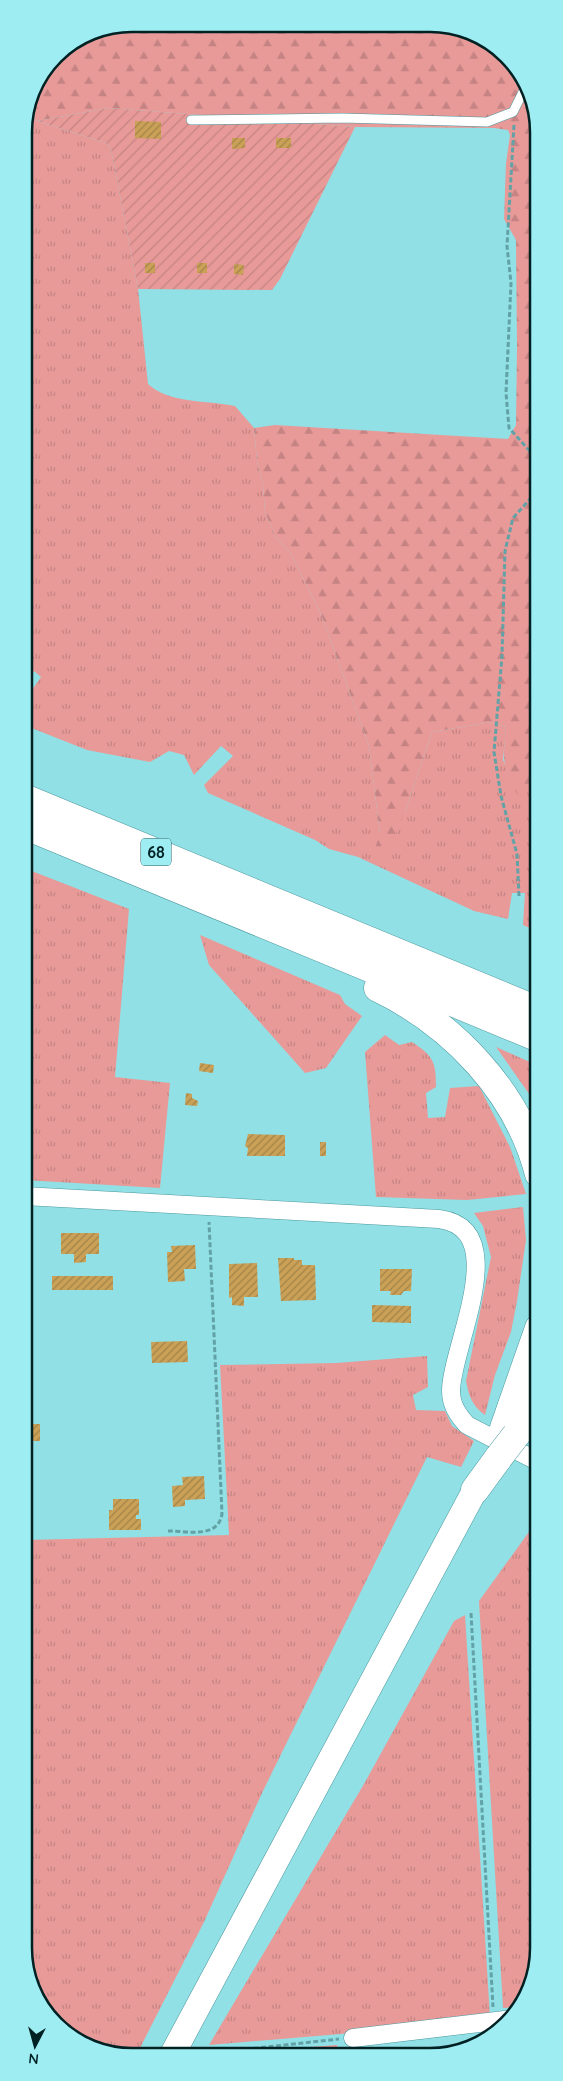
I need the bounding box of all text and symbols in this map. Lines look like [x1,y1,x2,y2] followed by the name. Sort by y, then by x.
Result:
[141,839,171,866] road number: 68
[10,2021,60,2071] north arrow
[28,2049,40,2068] text: N

